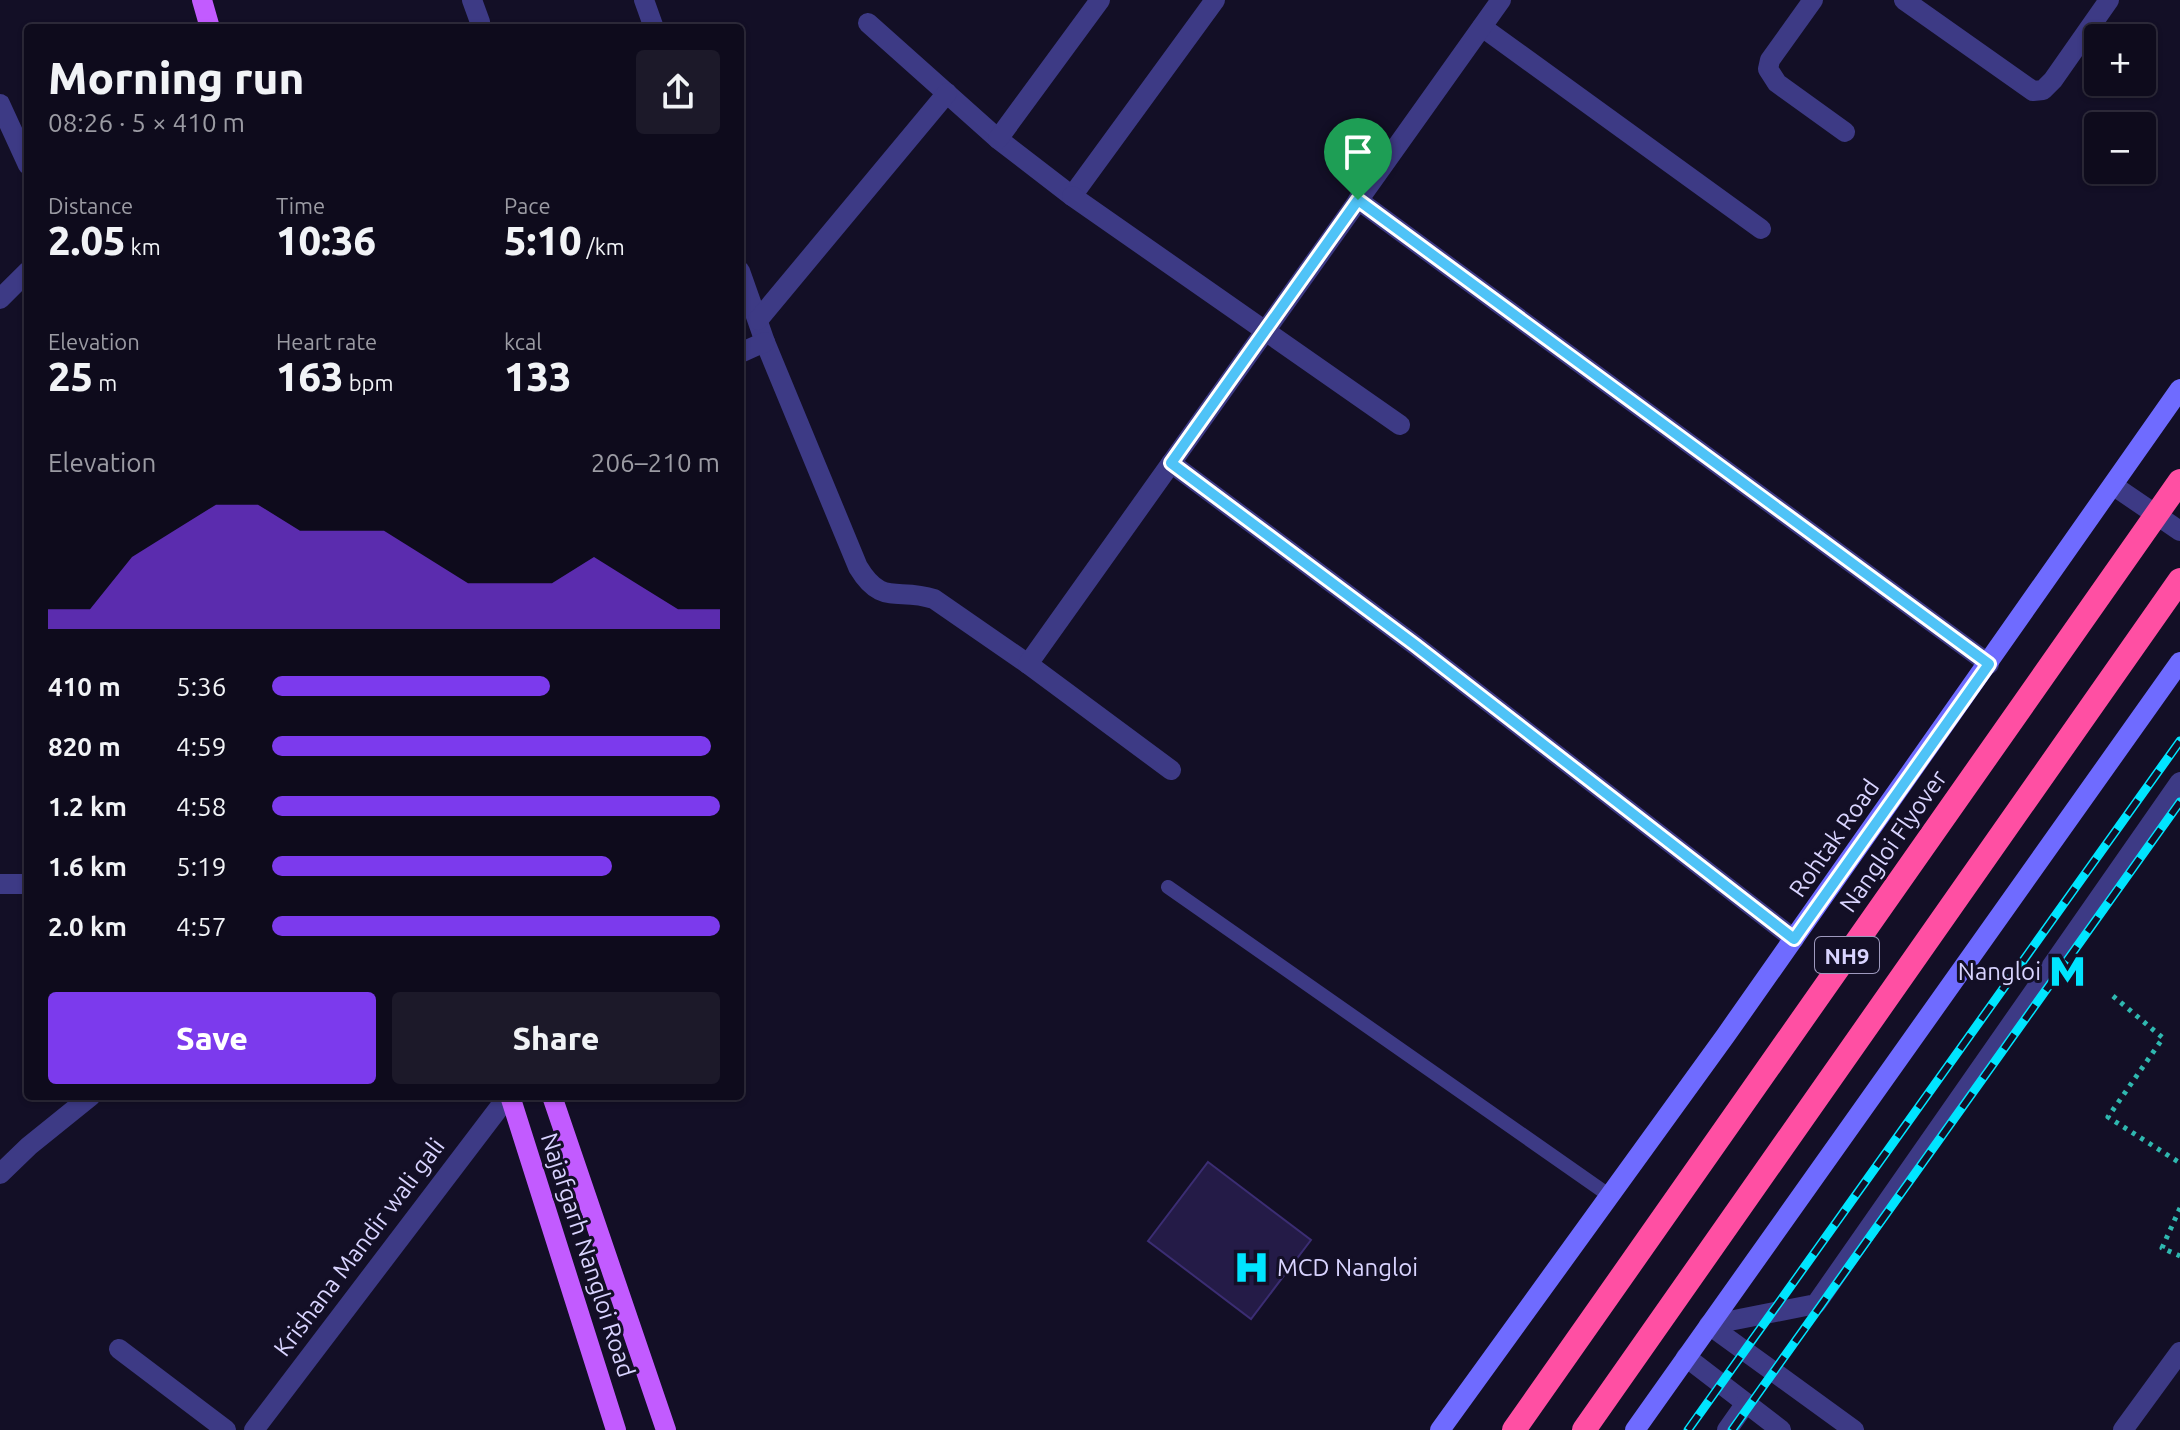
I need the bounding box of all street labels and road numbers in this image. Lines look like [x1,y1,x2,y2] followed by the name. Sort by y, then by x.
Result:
[1834,765,1952,917] street label: Nangloi Flyover
[1784,774,1884,902] street label: Rohtak Road
[1815,937,1879,973] road number: NH9
[536,1129,640,1381] street label: Najafgarh Nangloi Road
[268,1133,450,1361] street label: Krishana Mandir wali gali

